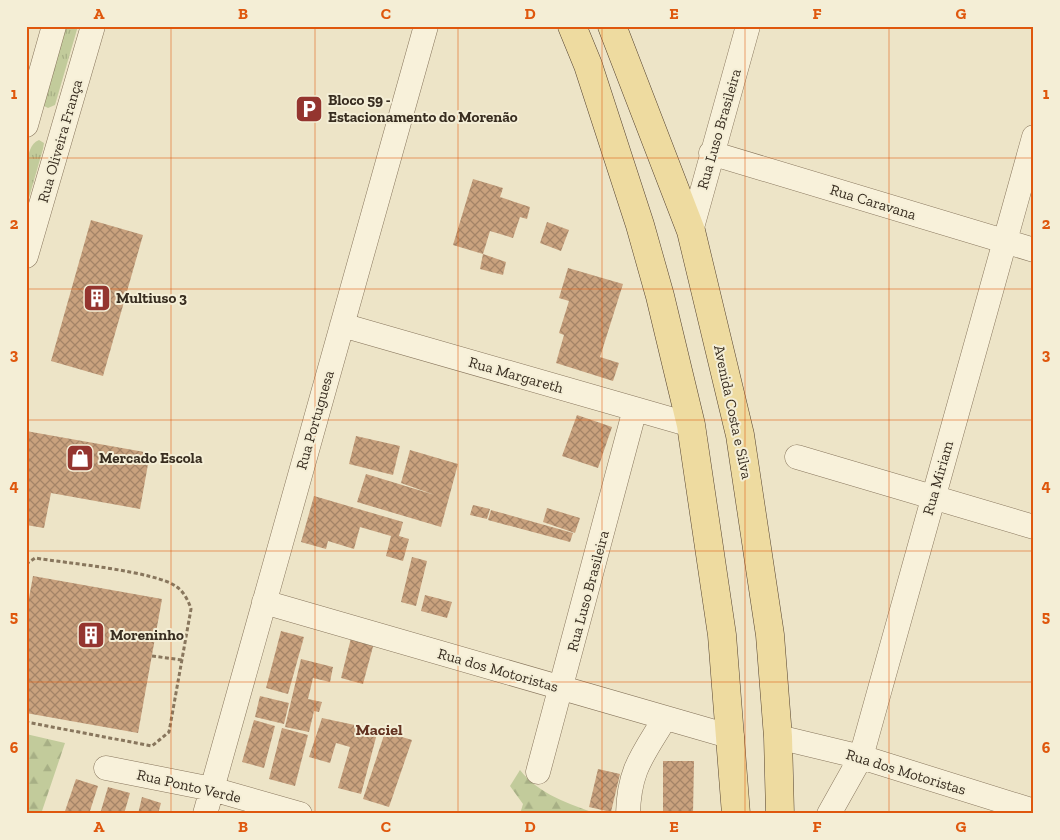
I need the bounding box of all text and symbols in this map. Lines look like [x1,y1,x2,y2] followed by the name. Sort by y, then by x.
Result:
[94,4,105,23] text: A
[238,4,248,23] text: B
[381,4,391,23] text: C
[524,4,536,23] text: D
[669,4,679,23] text: E
[812,4,822,23] text: F
[956,4,967,23] text: G
[693,67,745,191] street label: Rua Luso Brasileira
[34,77,86,205] street label: Rua Oliveira França
[11,84,18,103] text: 1
[1043,84,1050,103] text: 1
[328,91,518,126] place label: Bloco 59 - Estacionamento do Morenão
[294,94,324,124] parking icon: Bloco 59 - Estacionamento do Morenão
[828,180,918,224] street label: Rua Caravana
[10,214,19,233] text: 2
[1042,214,1051,233] text: 2
[82,283,112,313] building icon: Multiuso 3
[116,289,187,307] place label: Multiuso 3
[710,343,756,481] street label: Avenida Costa e Silva
[10,345,19,364] text: 3
[1042,345,1051,364] text: 3
[467,353,566,397] street label: Rua Margareth
[292,368,338,472] street label: Rua Portuguesa
[919,439,957,517] street label: Rua Miriam
[65,443,95,473] shop icon: Mercado Escola
[99,449,203,467] place label: Mercado Escola
[9,476,19,495] text: 4
[1041,476,1051,495] text: 4
[563,528,613,654] street label: Rua Luso Brasileira
[10,607,18,626] text: 5
[1042,607,1050,626] text: 5
[76,620,106,650] building icon: Moreninho
[110,626,184,644] place label: Moreninho
[436,644,560,696] street label: Rua dos Motoristas
[356,720,403,739] district label: Maciel
[10,738,19,757] text: 6
[1042,738,1051,757] text: 6
[844,745,968,799] street label: Rua dos Motoristas
[135,765,243,807] street label: Rua Ponto Verde
[94,817,105,836] text: A
[238,817,248,836] text: B
[381,817,391,836] text: C
[524,817,536,836] text: D
[669,817,679,836] text: E
[812,817,822,836] text: F
[956,817,967,836] text: G

